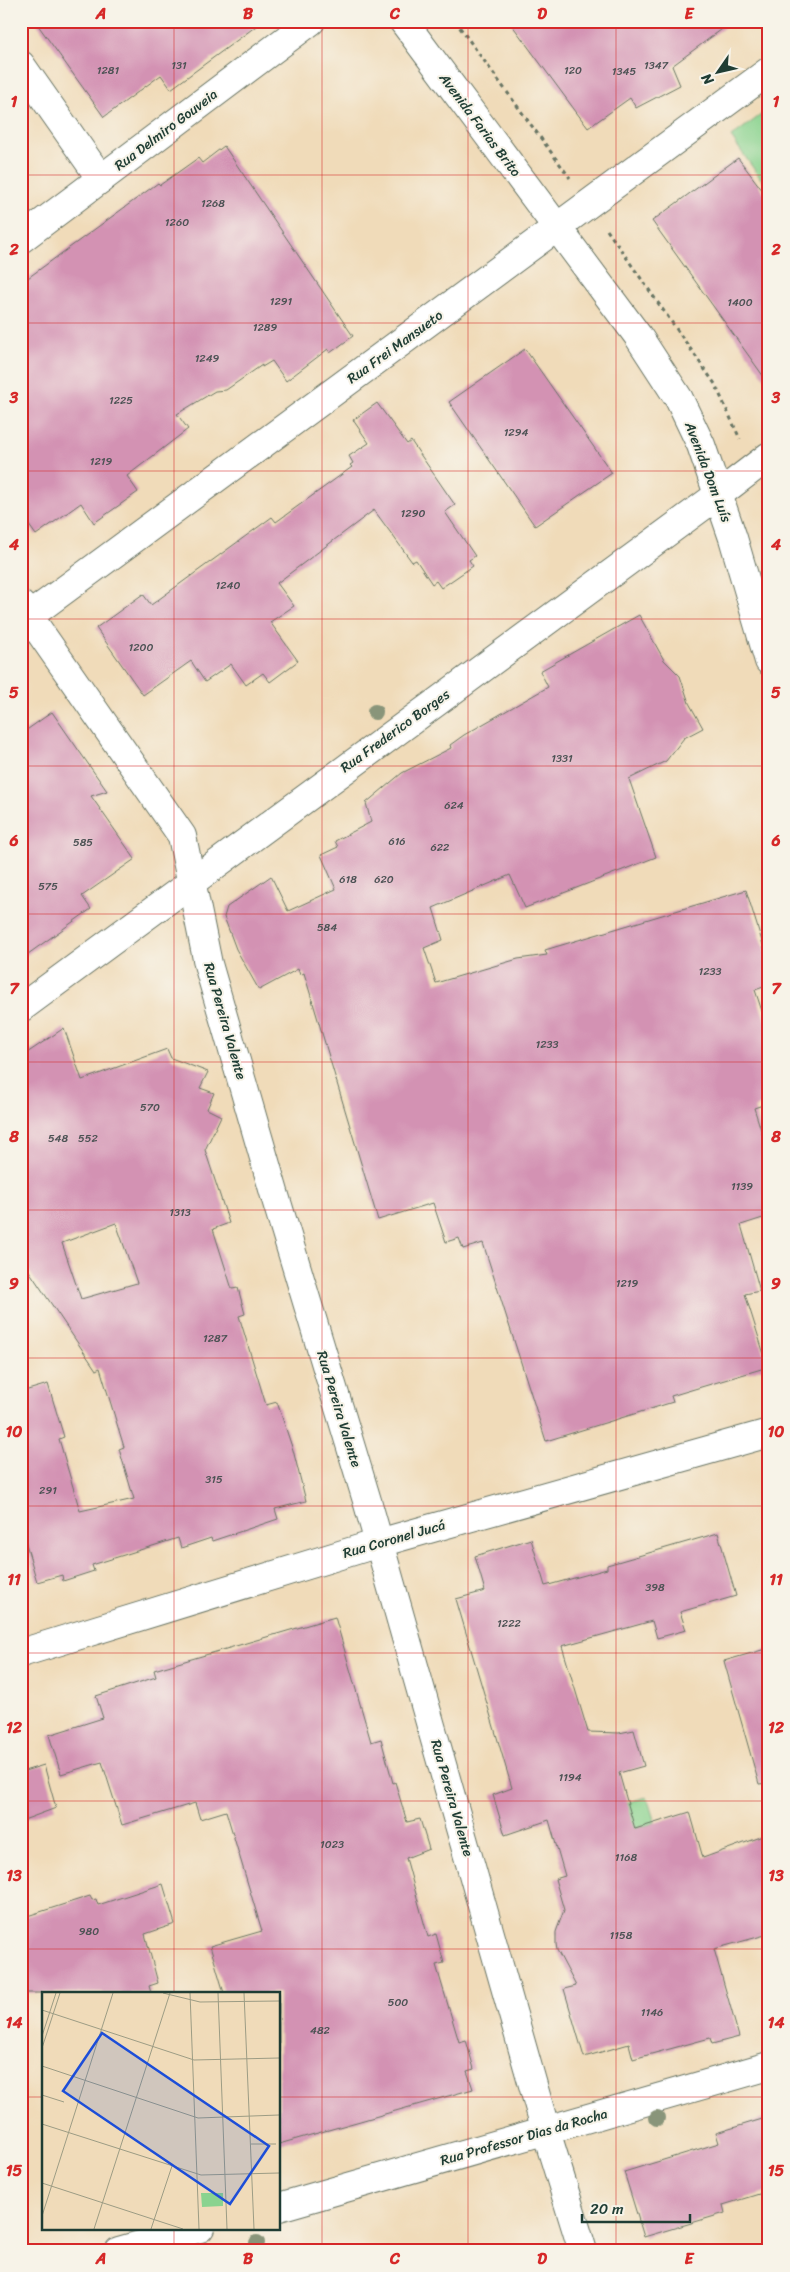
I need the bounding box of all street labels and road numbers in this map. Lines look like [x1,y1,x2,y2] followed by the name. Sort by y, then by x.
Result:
[432,67,528,183] street label: Avenida Farias Brito
[109,83,223,177] street label: Rua Delmiro Gouveia
[342,303,448,391] street label: Rua Frei Mansueto
[677,417,739,527] street label: Avenida Dom Luís
[335,682,456,780] street label: Rua Frederico Borges
[196,959,254,1083] street label: Rua Pereira Valente
[309,1348,369,1471] street label: Rua Pereira Valente
[340,1512,448,1566] street label: Rua Coronel Jucá
[423,1736,481,1860] street label: Rua Pereira Valente
[437,2101,611,2173] street label: Rua Professor Dias da Rocha

